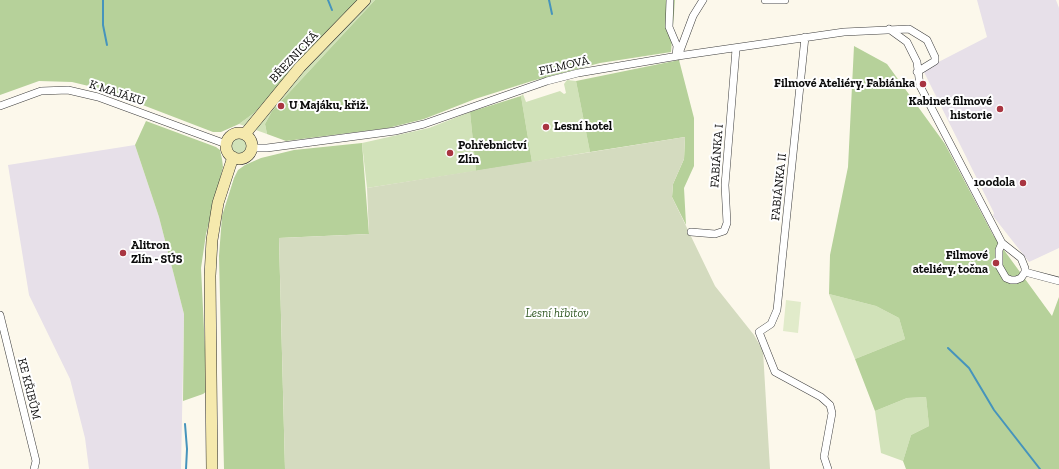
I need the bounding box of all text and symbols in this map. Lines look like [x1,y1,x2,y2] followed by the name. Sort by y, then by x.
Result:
[267,29,321,85] street label: BŘEZNICKÁ
[538,53,590,79] street label: FILMOVÁ
[87,77,147,109] street label: K MAJÁKU
[774,77,915,91] place label: Filmové Ateliéry, Fabiánka
[918,79,928,89] marker: Filmové Ateliéry, Fabiánka
[909,95,992,123] place label: Kabinet filmové historie
[289,99,368,113] place label: U Majáku, křiž.
[276,101,286,111] marker: U Majáku, křiž.
[995,104,1005,114] marker: Kabinet filmové historie
[554,120,612,134] place label: Lesní hotel
[541,122,551,132] marker: Lesní hotel
[708,124,726,188] street label: FABIÁNKA I
[458,139,527,167] place label: Pohřebnictví Zlín
[445,148,455,158] marker: Pohřebnictví Zlín
[768,153,790,221] street label: FABIÁNKA II
[974,176,1015,190] place label: 100dola
[1018,178,1028,188] marker: 100dola
[131,239,183,267] place label: Alitron Zlín - SÚS
[118,248,128,258] marker: Alitron Zlín - SÚS
[913,249,988,277] place label: Filmové ateliéry, točna
[991,258,1001,268] marker: Filmové ateliéry, točna
[525,307,589,321] park label: Lesní hřbitov
[14,357,44,421] street label: KE KŘIBŮM

